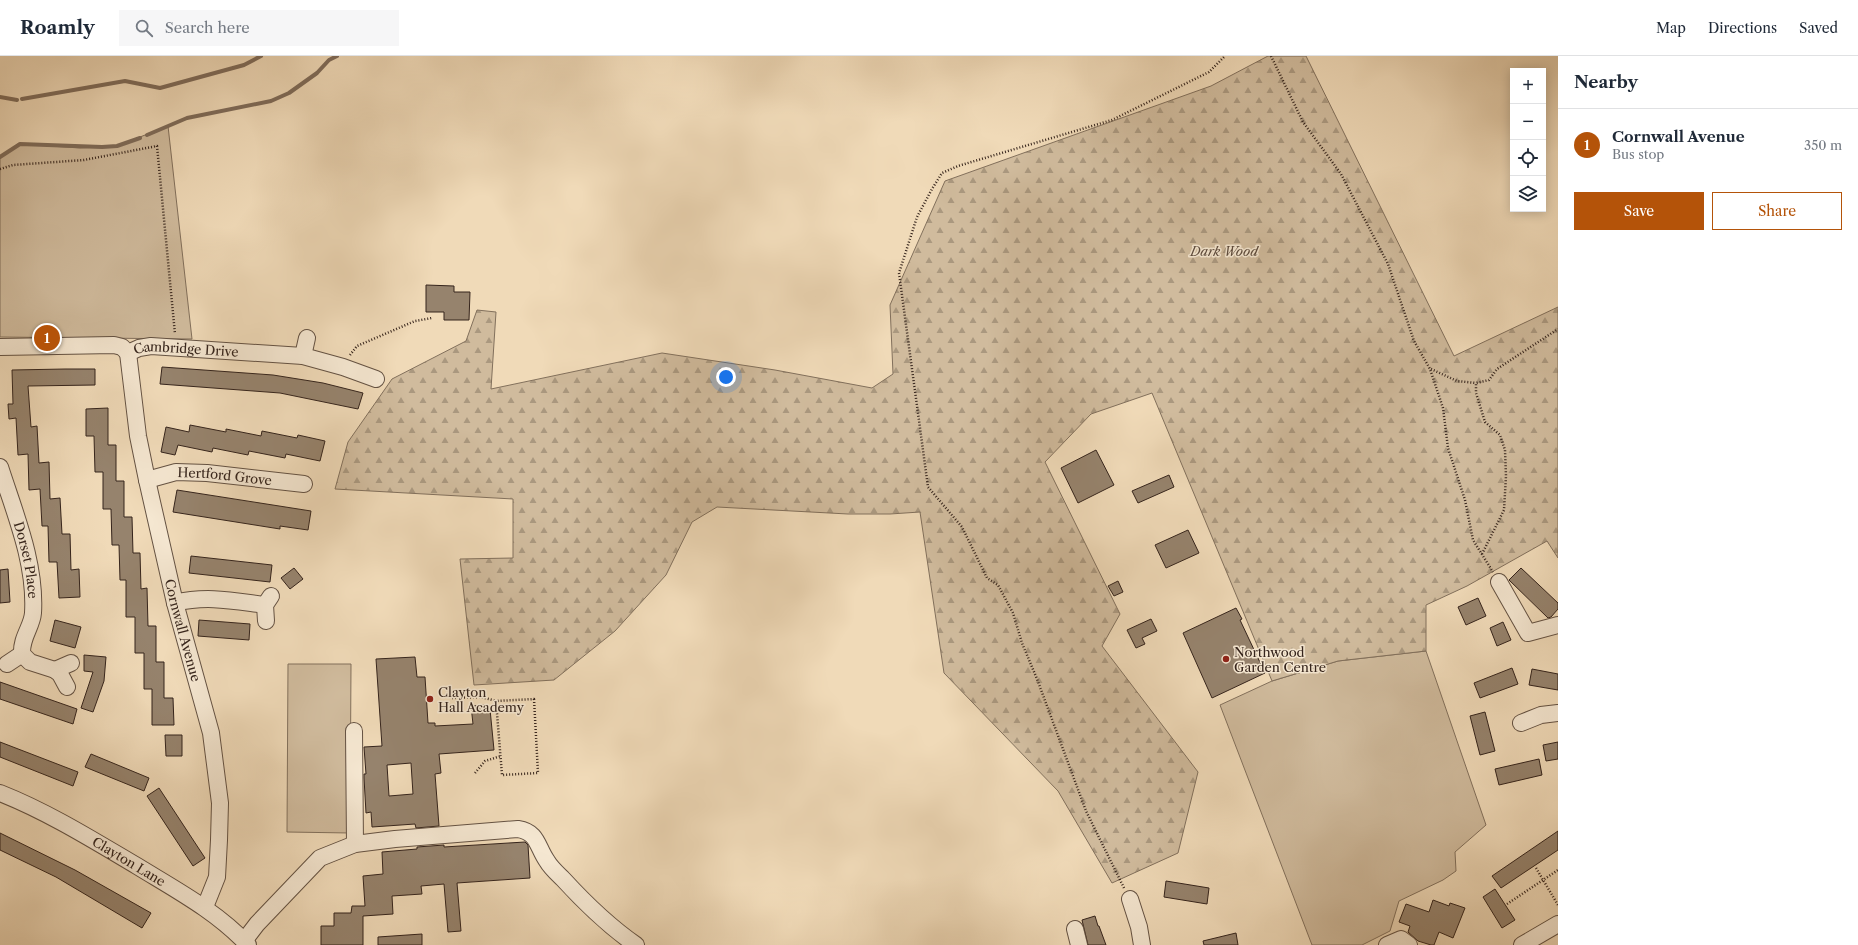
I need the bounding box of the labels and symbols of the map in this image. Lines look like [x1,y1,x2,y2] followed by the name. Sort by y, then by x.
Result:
[1189,243,1259,259] park label: Dark Wood
[34,323,60,353] pin: 1
[131,338,239,360] street label: Cambridge Drive
[716,367,736,387] your location
[177,464,273,488] street label: Hertford Grove
[11,519,41,599] street label: Dorset Place
[162,577,204,683] street label: Cornwall Avenue
[1234,644,1326,675] place label: Northwood Garden Centre
[1221,654,1231,664] marker: Northwood Garden Centre
[438,684,525,715] place label: Clayton Hall Academy
[425,694,435,704] marker: Clayton Hall Academy
[89,833,168,889] street label: Clayton Lane

